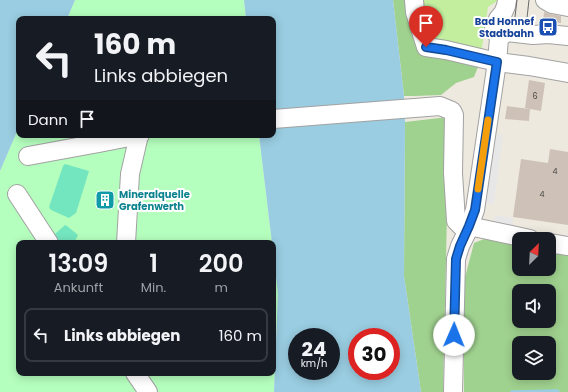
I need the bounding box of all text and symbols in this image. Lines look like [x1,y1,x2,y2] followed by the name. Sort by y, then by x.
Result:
[409,6,443,47] pin
[415,12,437,34] icon: arrive
[475,14,534,41] place label: Bad Honnef Stadtbahn
[537,16,559,38] bus stop icon: Bad Honnef Stadtbahn
[94,25,176,64] text: 160 m
[28,32,80,84] icon: left
[94,63,228,88] text: Links abbiegen
[532,91,538,102] house number: 6
[76,108,98,130] icon: arrive
[28,109,68,130] text: Dann
[552,166,558,177] house number: 4
[119,187,190,214] place label: Mineralquelle Grafenwerth
[94,189,116,211] building icon: Mineralquelle Grafenwerth
[539,189,545,200] house number: 4
[512,232,556,276] north arrow
[512,232,556,380] map controls
[48,247,108,280] text: 13:09
[149,247,158,280] text: 1
[199,247,244,280] text: 200
[54,278,103,297] text: Ankunft
[141,278,166,297] text: Min.
[214,278,228,297] text: m
[512,284,556,328] button: sound
[433,314,475,356] position arrow
[30,324,52,346] icon: left
[64,325,180,346] text: Links abbiegen
[219,325,262,346] text: 160 m
[348,328,400,380] speed limit sign: 30
[302,335,326,363] text: 24
[512,336,556,380] button: layers
[301,356,327,371] text: km/h

